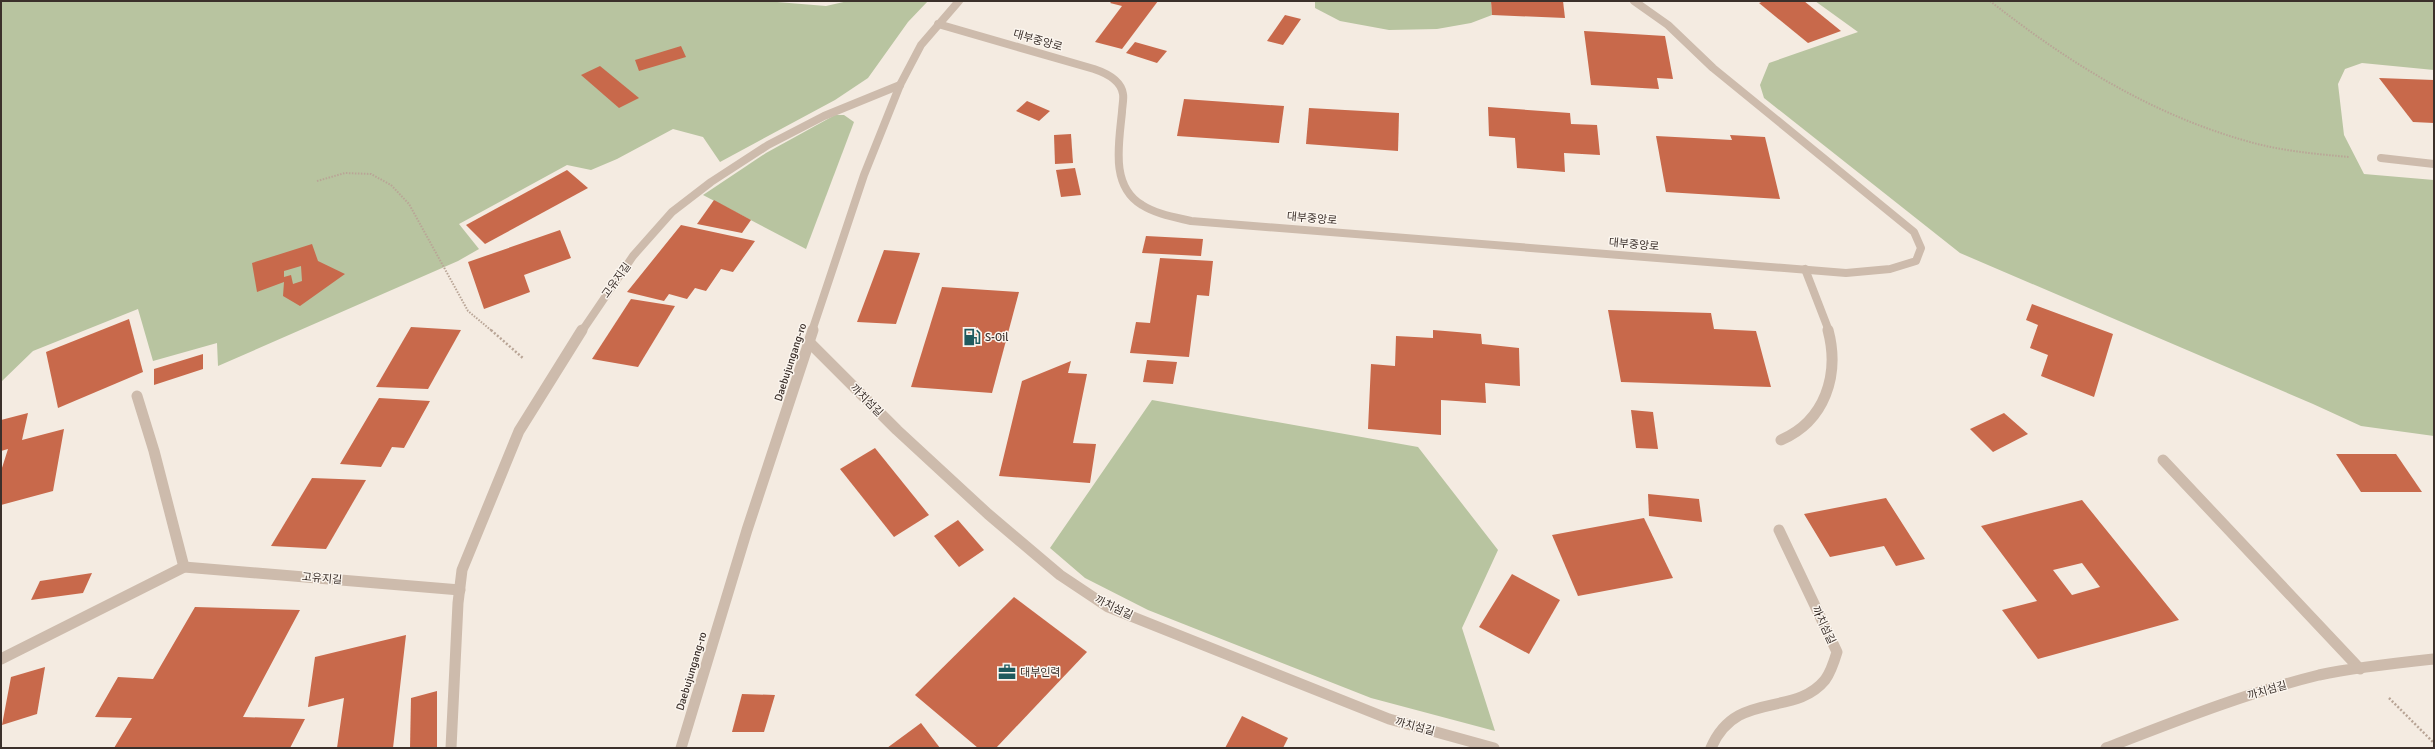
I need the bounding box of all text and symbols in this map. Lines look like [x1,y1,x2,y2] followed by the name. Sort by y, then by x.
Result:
[1012,27,1064,54] street label: 대부중앙로
[1286,210,1338,227] street label: 대부중앙로
[1608,236,1660,253] street label: 대부중앙로
[599,260,634,300] street label: 고유지길
[772,321,809,403] street label: Daebujungang-ro
[962,327,982,347] fuel station icon: S-Oil
[985,331,1008,344] place label: S-Oil
[848,381,886,419] street label: 까치섬길
[301,570,343,587] street label: 고유지길
[1093,593,1135,622] street label: 까치섬길
[1809,604,1838,646] street label: 까치섬길
[673,630,710,712] street label: Daebujungang-ro
[997,662,1017,682] office icon: 대부인력
[1020,666,1060,679] place label: 대부인력
[2246,679,2288,702] street label: 까치섬길
[1394,715,1436,738] street label: 까치섬길

